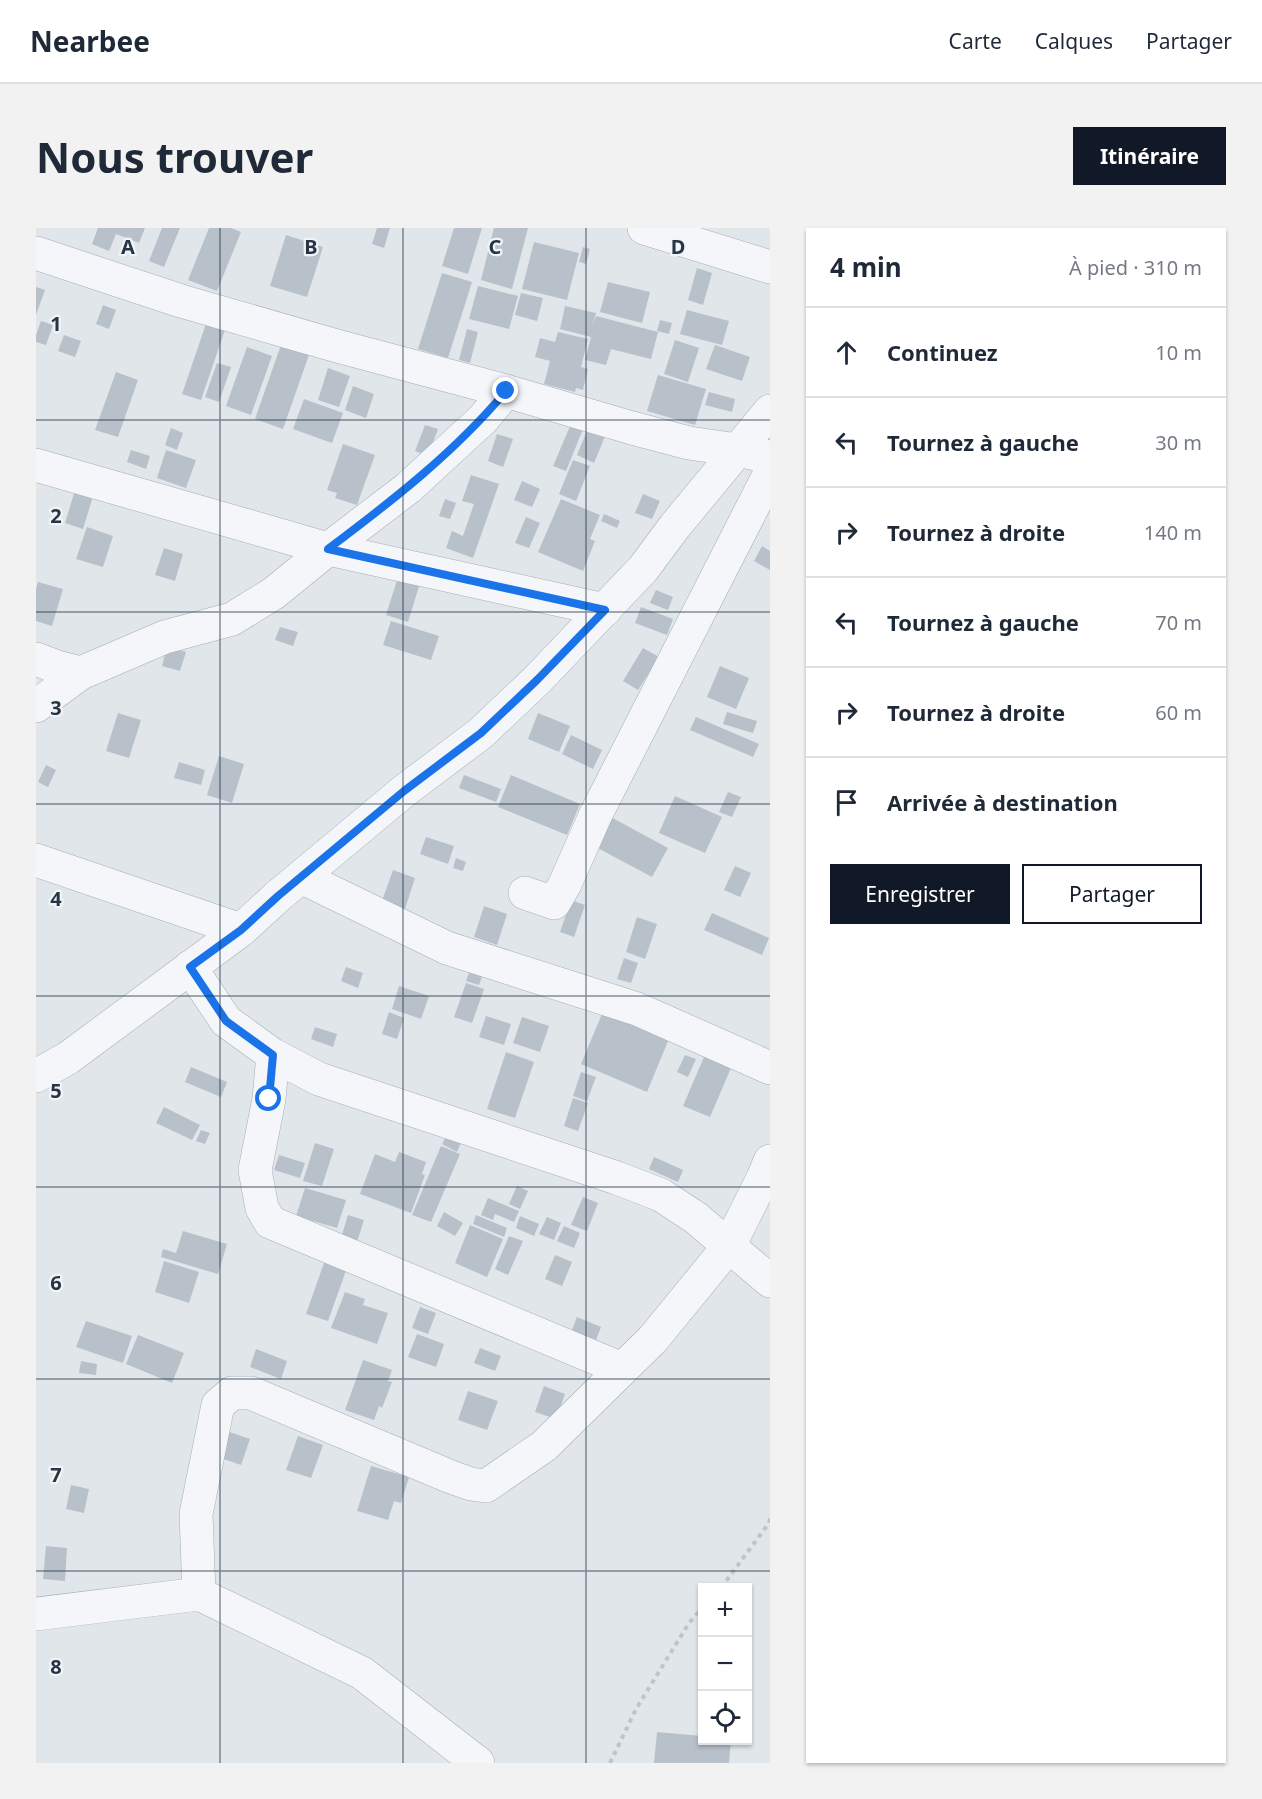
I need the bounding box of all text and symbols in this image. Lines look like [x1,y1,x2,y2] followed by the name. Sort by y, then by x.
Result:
[30,22,150,60] text: Nearbee
[949,27,1002,55] text: Carte
[1035,27,1113,55] text: Calques
[1146,27,1232,55] text: Partager
[1073,127,1226,185] button: Itinéraire
[36,128,313,185] text: Nous trouver
[121,233,135,260] text: A
[304,233,318,260] text: B
[489,233,502,260] text: C
[671,233,685,260] text: D
[830,249,902,285] text: 4 min
[1069,254,1202,281] text: À pied · 310 m
[50,310,62,337] text: 1
[830,336,863,369] icon: ahead
[887,337,998,367] text: Continuez
[1155,339,1202,366] text: 10 m
[492,377,518,403] route end
[830,426,863,459] icon: left
[887,427,1079,457] text: Tournez à gauche
[1155,429,1202,456] text: 30 m
[50,502,62,529] text: 2
[830,516,863,549] icon: right
[887,517,1065,547] text: Tournez à droite
[1144,519,1202,546] text: 140 m
[830,606,863,639] icon: left
[887,607,1079,637] text: Tournez à gauche
[1155,609,1202,636] text: 70 m
[50,694,62,721] text: 3
[830,696,863,729] icon: right
[887,697,1065,727] text: Tournez à droite
[1155,699,1202,726] text: 60 m
[830,786,863,819] icon: arrive
[887,787,1118,817] text: Arrivée à destination
[830,864,1010,924] button: Enregistrer
[1022,864,1202,924] button: Partager
[50,885,62,912] text: 4
[50,1077,62,1104] text: 5
[255,1085,281,1111] route start
[50,1269,62,1296] text: 6
[50,1461,62,1488] text: 7
[698,1583,752,1745] map controls
[698,1583,752,1637] button: +
[698,1637,752,1691] button: −
[50,1653,62,1680] text: 8
[698,1691,752,1745] button: locate

